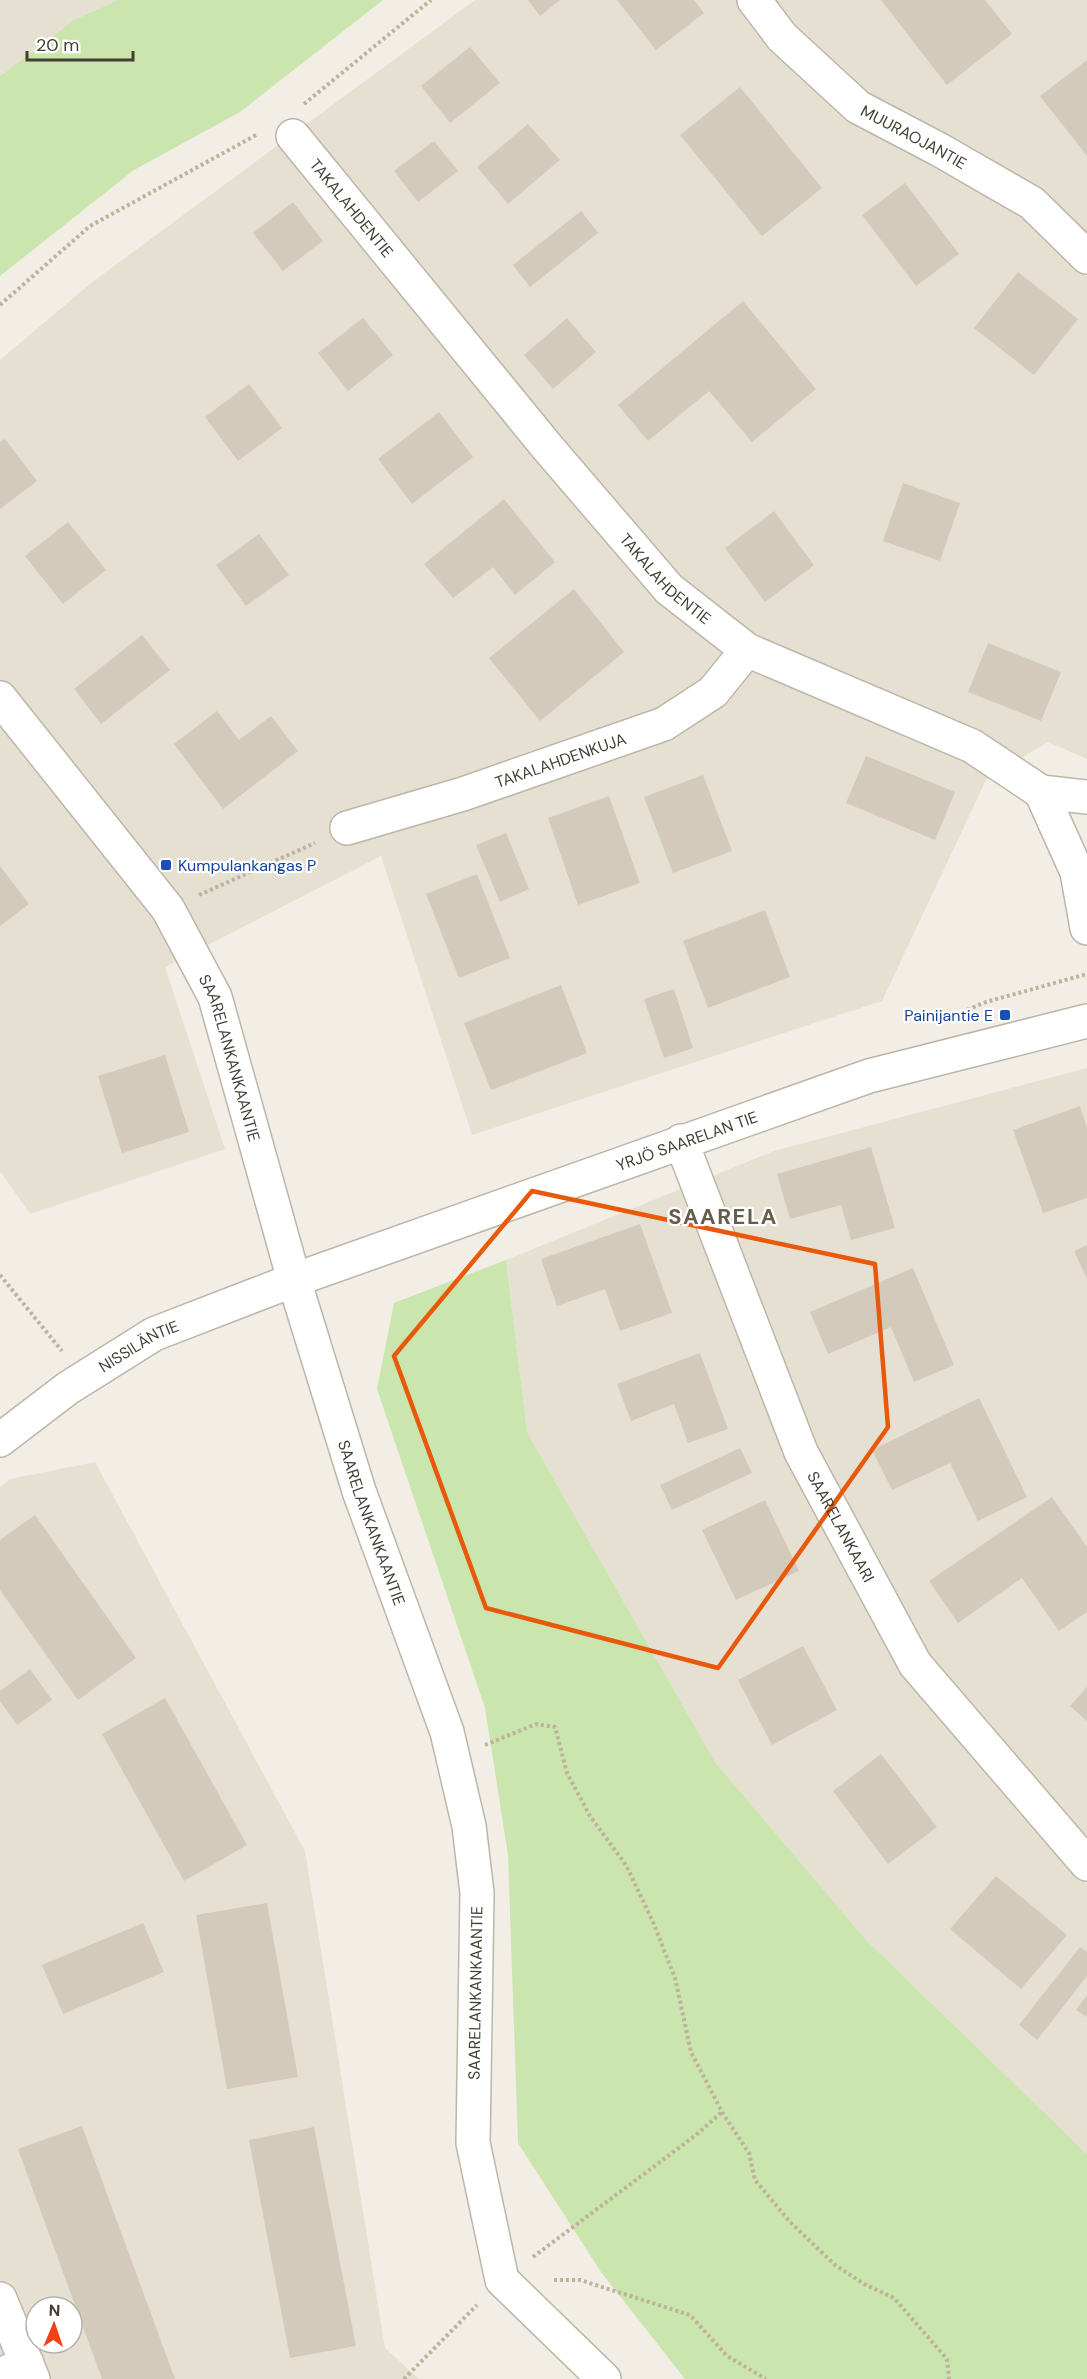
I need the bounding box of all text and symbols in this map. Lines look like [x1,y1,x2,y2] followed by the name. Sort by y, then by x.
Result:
[27,24,134,62] scale bar
[36,33,79,57] text: 20 m
[857,100,970,174] street label: MUURAOJANTIE
[305,155,398,262] street label: TAKALAHDENTIE
[615,529,715,629] street label: TAKALAHDENTIE
[492,728,629,793] street label: TAKALAHDENKUJA
[178,855,316,876] place label: Kumpulankangas P
[159,858,173,872] marker: Kumpulankangas P
[194,971,265,1144] street label: SAARELANKANKAANTIE
[904,1005,993,1026] place label: Painijantie E
[998,1008,1012,1022] marker: Painijantie E
[613,1106,761,1176] street label: YRJÖ SAARELAN TIE
[668,1202,778,1231] district label: SAARELA
[95,1316,182,1377] street label: NISSILÄNTIE
[333,1437,410,1608] street label: SAARELANKANKAANTIE
[802,1468,879,1586] street label: SAARELANKAARI
[463,1906,488,2080] street label: SAARELANKANKAANTIE
[24,2295,84,2355] north arrow
[48,2300,61,2321] text: N

